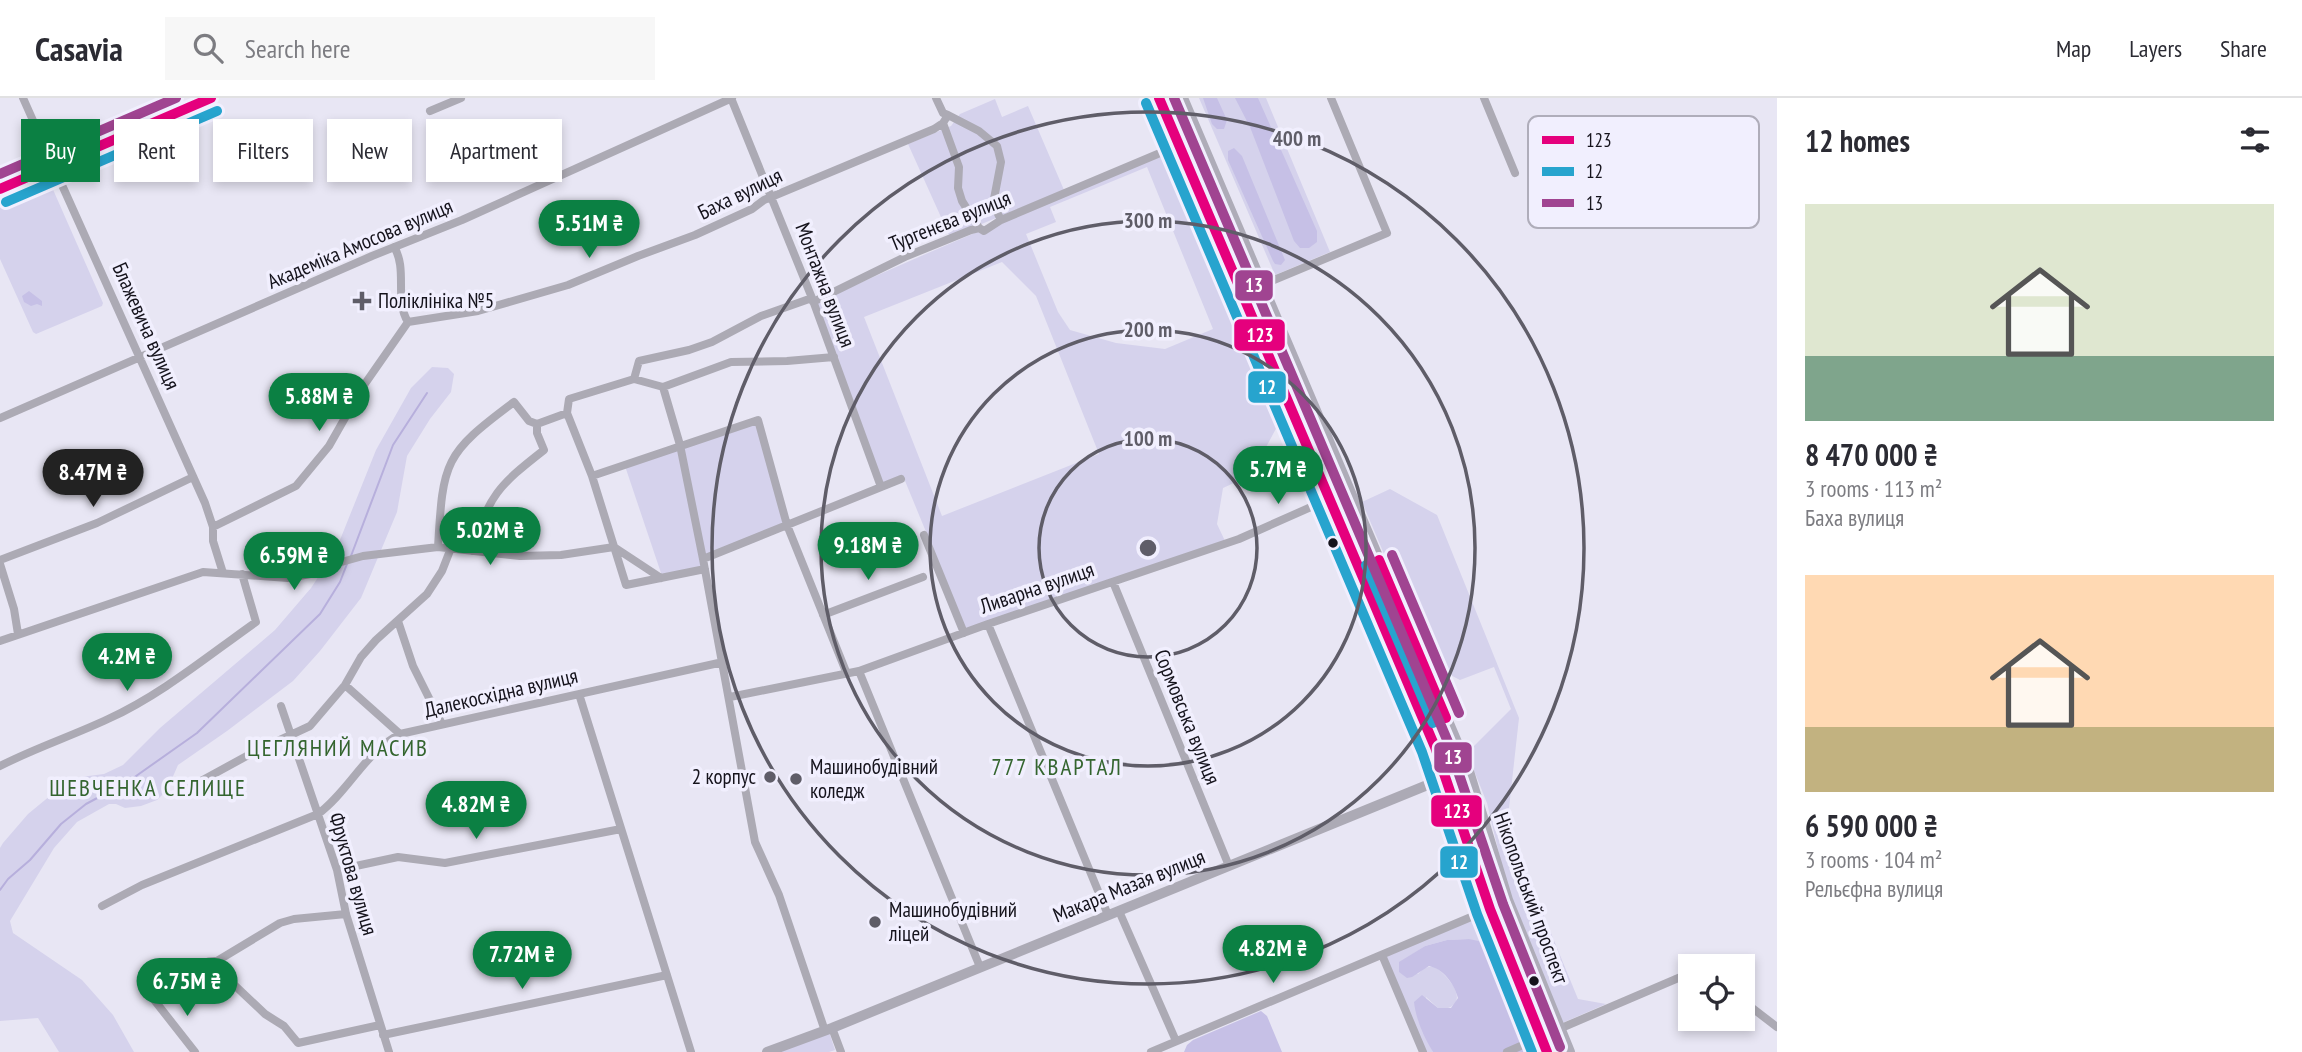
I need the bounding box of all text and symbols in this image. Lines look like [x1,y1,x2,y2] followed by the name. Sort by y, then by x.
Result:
[165,17,655,80] search box
[35,27,123,70] text: Casavia
[189,29,227,67] icon: search
[245,32,351,65] text: Search here
[2056,33,2091,64] text: Map
[2129,33,2182,64] text: Layers
[2220,33,2267,64] text: Share
[1528,116,1759,228] legend
[21,119,100,182] chip: Buy
[114,119,199,182] chip: Rent
[213,119,313,182] chip: Filters
[327,119,412,182] chip: New
[426,119,562,182] chip: Apartment
[1805,121,1910,160] text: 12 homes
[2236,121,2274,159] icon: filters
[1273,125,1321,152] text: 400 m
[1586,128,1612,152] text: 123
[1586,159,1603,183] text: 12
[693,162,786,226] street label: Баха вулиця
[885,184,1014,257] street label: Тургенєва вулиця
[1586,191,1603,215] text: 13
[263,192,457,295] street label: Академіка Амосова вулиця
[524,200,654,260] pin: 5.51M ₴
[1124,207,1172,234] text: 300 m
[555,208,623,237] text: 5.51M ₴
[789,219,862,351] street label: Монтажна вулиця
[1977,249,2103,375] icon: home
[106,258,186,394] street label: Блажевича вулиця
[1234,269,1274,302] line badge: 13
[1245,273,1263,297] text: 13
[378,287,494,314] place label: Поліклініка №5
[352,291,372,311] marker: Поліклініка №5
[1124,316,1172,343] text: 200 m
[1233,318,1286,352] line badge: 123
[1246,323,1274,347] text: 123
[1247,370,1287,404] line badge: 12
[254,374,384,433] pin: 5.88M ₴
[1258,375,1276,399] text: 12
[285,381,353,410] text: 5.88M ₴
[1124,425,1172,452] text: 100 m
[1805,435,1938,474] text: 8 470 000 ₴
[1221,446,1335,506] pin: 5.7M ₴
[28,450,158,509] pin: 8.47M ₴
[1249,454,1307,483] text: 5.7M ₴
[59,457,127,486] text: 8.47M ₴
[1805,474,1942,503] text: 3 rooms · 113 m²
[1805,503,1904,532] text: Баха вулиця
[425,508,555,567] pin: 5.02M ₴
[456,515,524,544] text: 5.02M ₴
[803,522,933,582] pin: 9.18M ₴
[834,530,902,559] text: 9.18M ₴
[229,532,359,592] pin: 6.59M ₴
[1136,536,1160,560] centre of rings
[1326,536,1340,550] unlabelled marker
[260,540,328,569] text: 6.59M ₴
[975,555,1097,620] street label: Ливарна вулиця
[1977,620,2103,746] icon: home
[70,634,184,693] pin: 4.2M ₴
[98,641,156,670] text: 4.2M ₴
[1148,645,1227,788] street label: Сормовська вулиця
[421,662,580,723] street label: Далекосхідна вулиця
[247,733,429,762] district label: ЦЕГЛЯНИЙ МАСИВ
[1433,741,1473,774] line badge: 13
[1444,745,1462,769] text: 13
[991,752,1123,781] district label: 777 КВАРТАЛ
[810,753,938,804] place label: Машинобудівний коледж
[692,763,757,790] place label: 2 корпус
[762,769,778,785] marker: 2 корпус
[788,771,804,787] marker: Машинобудівний коледж
[49,773,247,802] district label: ШЕВЧЕНКА СЕЛИЩЕ
[411,782,541,841] pin: 4.82M ₴
[442,789,510,818] text: 4.82M ₴
[1430,794,1483,828] line badge: 123
[1443,799,1471,823] text: 123
[1805,806,1938,845] text: 6 590 000 ₴
[1488,808,1575,988] street label: Нікопольський проспект
[323,809,384,938] street label: Фруктова вулиця
[1049,843,1209,928] street label: Макара Мазая вулиця
[1439,845,1479,879] line badge: 12
[1805,845,1942,874] text: 3 rooms · 104 m²
[1450,850,1468,874] text: 12
[1805,874,1943,903] text: Рельєфна вулиця
[888,896,1017,947] place label: Машинобудівний ліцей
[867,914,883,930] marker: Машинобудівний ліцей
[1208,926,1338,985] pin: 4.82M ₴
[457,932,587,991] pin: 7.72M ₴
[1239,933,1307,962] text: 4.82M ₴
[489,939,555,968] text: 7.72M ₴
[1678,954,1755,1031] map controls
[1678,954,1755,1031] button: locate
[122,958,252,1018] pin: 6.75M ₴
[153,966,221,995] text: 6.75M ₴
[1527,974,1541,988] unlabelled marker

